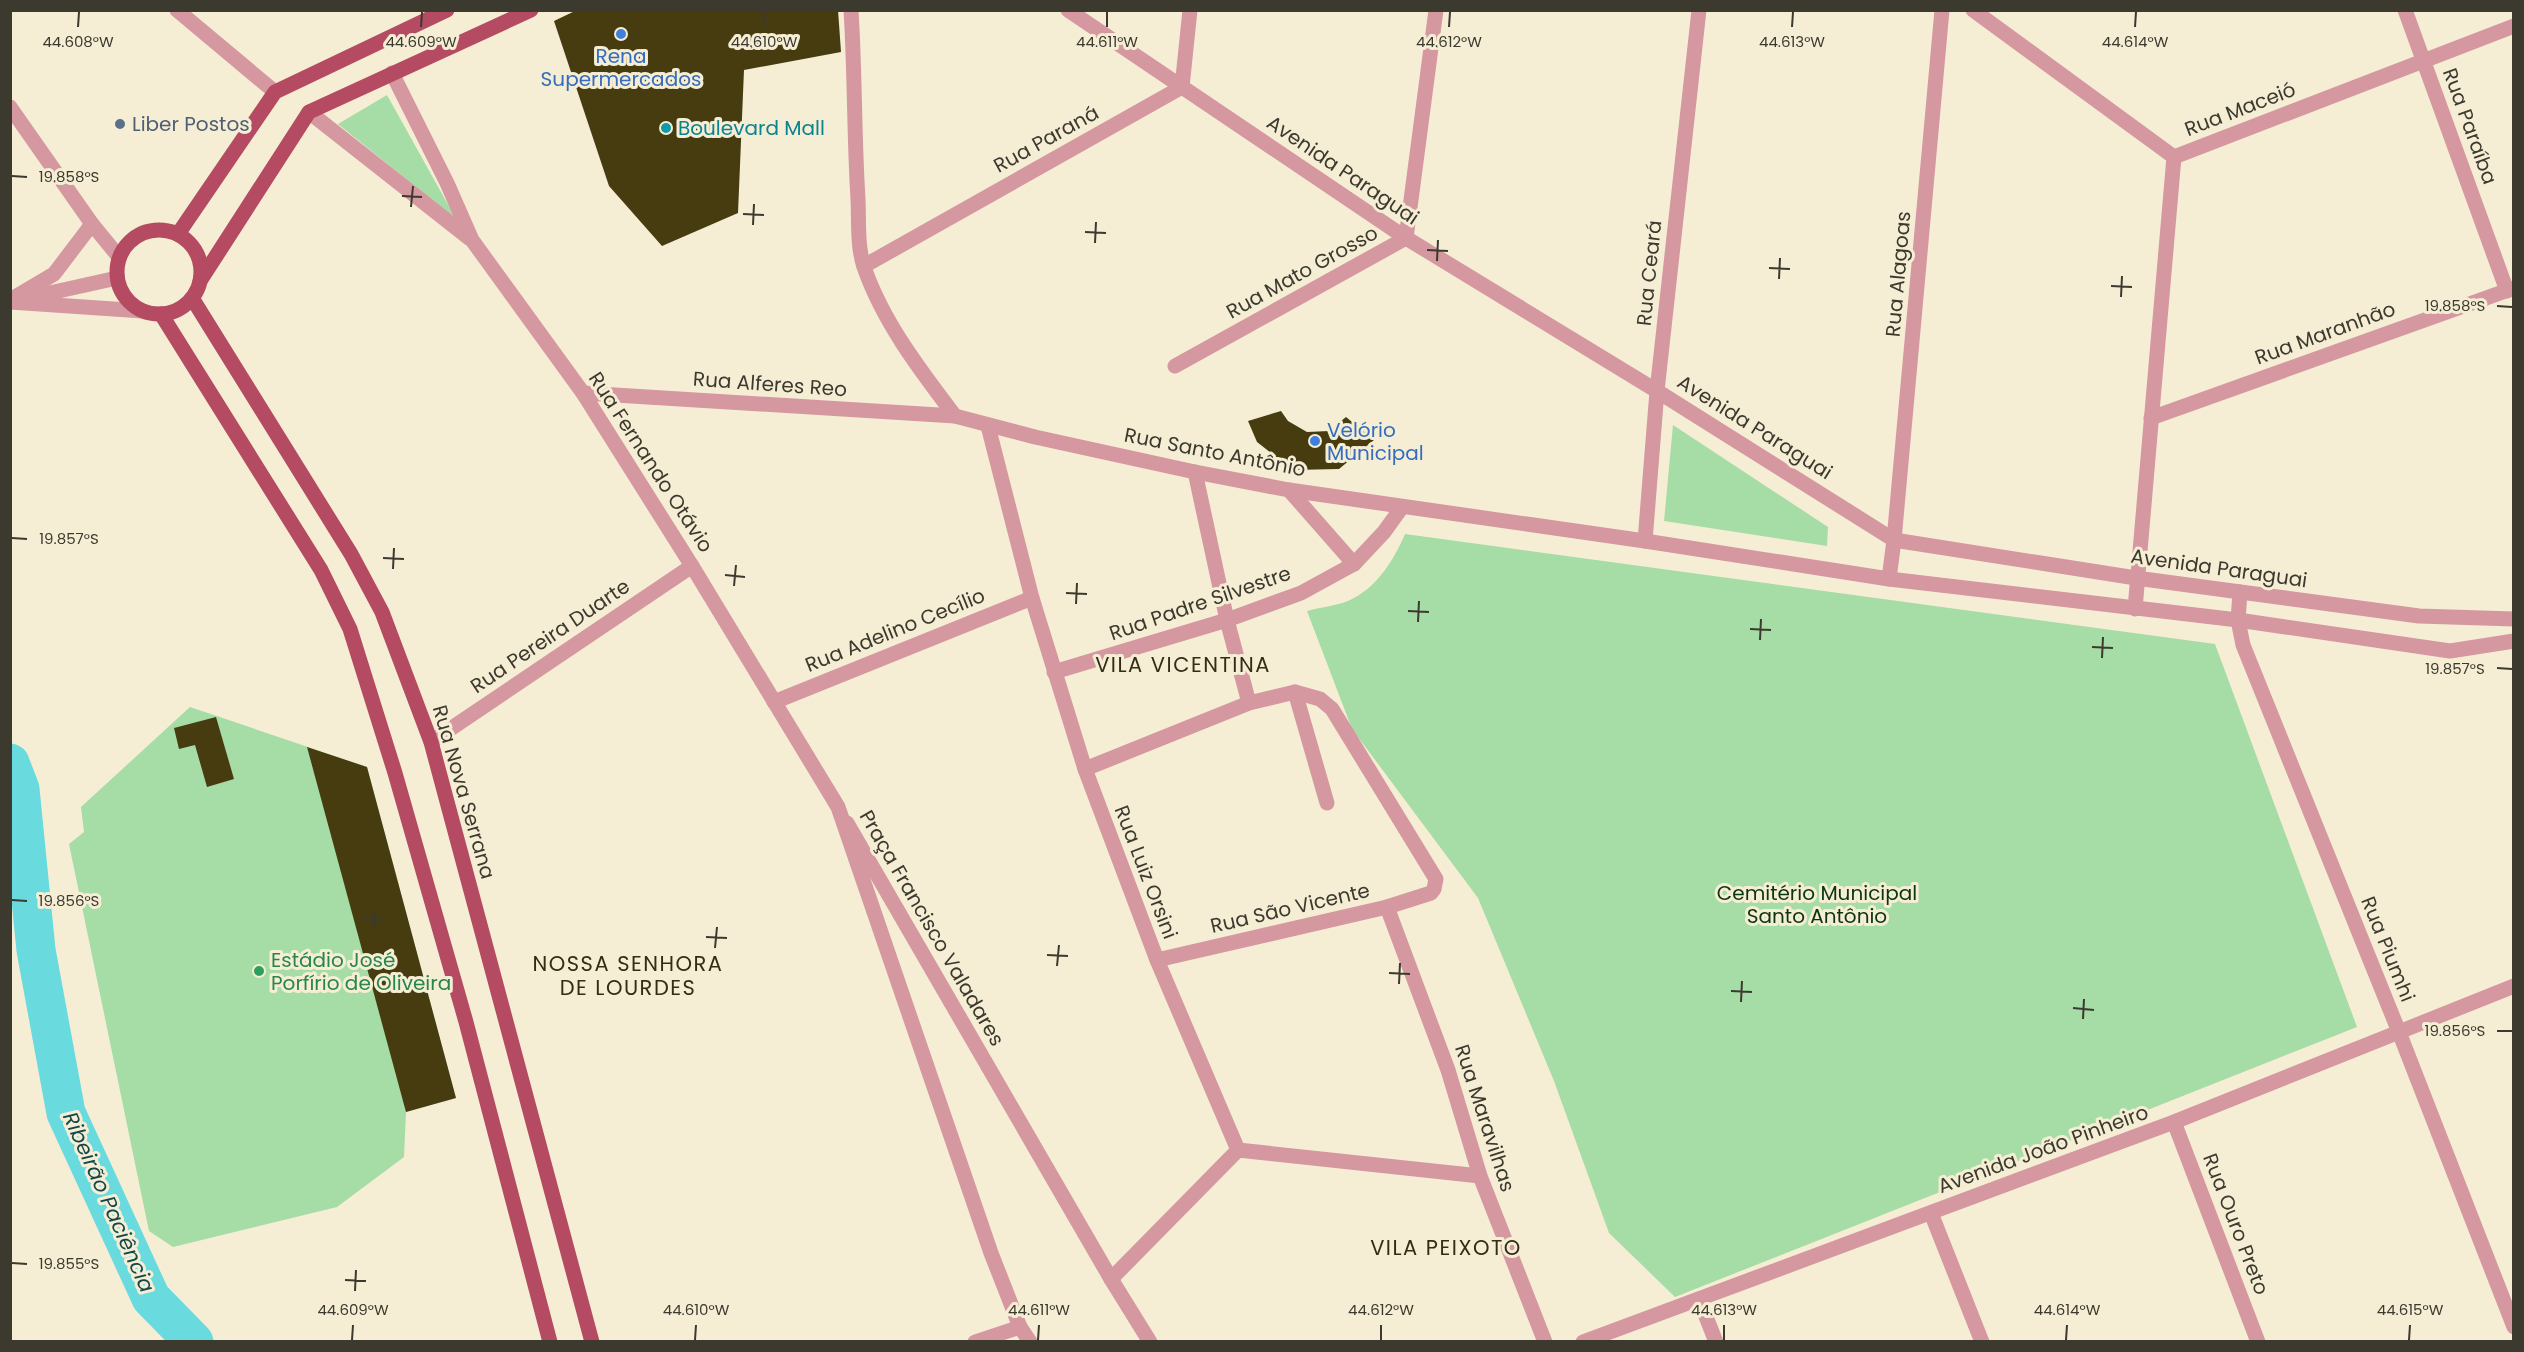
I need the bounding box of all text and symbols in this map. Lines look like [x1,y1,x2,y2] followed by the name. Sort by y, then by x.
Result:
[614,27,628,41] marker: Rena Supermercados
[42,31,114,52] text: 44.608°W
[385,31,457,52] text: 44.609°W
[731,31,798,52] text: 44.610°W
[1076,31,1138,52] text: 44.611°W
[1416,31,1482,52] text: 44.612°W
[1759,31,1825,52] text: 44.613°W
[2102,31,2169,52] text: 44.614°W
[541,42,701,93] place label: Rena Supermercados
[2436,64,2504,188] street label: Rua Paraíba
[2180,75,2300,143] street label: Rua Maceió
[988,99,1104,179] street label: Rua Paraná
[1261,109,1425,231] street label: Avenida Paraguai
[132,110,250,138] place label: Liber Postos
[678,114,825,142] place label: Boulevard Mall
[113,117,127,131] marker: Liber Postos
[659,121,673,135] marker: Boulevard Mall
[39,166,99,187] text: 19.858°S
[1879,210,1917,338] street label: Rua Alagoas
[1221,219,1383,325] street label: Rua Mato Grosso
[1630,219,1668,327] street label: Rua Ceará
[2251,295,2399,371] street label: Rua Maranhão
[2425,295,2485,316] text: 19.858°S
[692,365,848,403] street label: Rua Alferes Reo
[582,366,720,558] street label: Rua Fernando Otávio
[1672,368,1838,486] street label: Avenida Paraguai
[1327,416,1424,467] place label: Velório Municipal
[1122,421,1308,483] street label: Rua Santo Antônio
[1308,434,1322,448] marker: Velório Municipal
[39,528,99,549] text: 19.857°S
[2129,542,2309,594] street label: Avenida Paraguai
[1105,559,1295,647] street label: Rua Padre Silvestre
[465,572,635,700] street label: Rua Pereira Duarte
[801,581,989,679] street label: Rua Adelino Cecílio
[1095,650,1271,679] district label: VILA VICENTINA
[2425,658,2485,679] text: 19.857°S
[426,702,502,882] street label: Rua Nova Serrana
[1108,801,1184,943] street label: Rua Luiz Orsini
[853,805,1011,1051] street label: Praça Francisco Valadares
[1208,876,1372,940] street label: Rua São Vicente
[1717,879,1917,930] park label: Cemitério Municipal Santo Antônio
[39,890,99,911] text: 19.856°S
[2354,892,2422,1006] street label: Rua Piumhi
[271,946,451,997] place label: Estádio José Porfírio de Oliveira
[532,949,724,1002] district label: NOSSA SENHORA DE LOURDES
[252,964,266,978] marker: Estádio José Porfírio de Oliveira
[2425,1020,2485,1041] text: 19.856°S
[1448,1041,1522,1195] street label: Rua Maravilhas
[1934,1098,2152,1200] street label: Avenida João Pinheiro
[56,1107,162,1297] water label: Ribeirão Paciência
[2196,1149,2276,1299] street label: Rua Ouro Preto
[1370,1233,1522,1262] district label: VILA PEIXOTO
[39,1253,99,1274] text: 19.855°S
[317,1299,389,1320] text: 44.609°W
[663,1299,730,1320] text: 44.610°W
[1008,1299,1070,1320] text: 44.611°W
[1348,1299,1414,1320] text: 44.612°W
[1691,1299,1757,1320] text: 44.613°W
[2034,1299,2101,1320] text: 44.614°W
[2377,1299,2444,1320] text: 44.615°W

